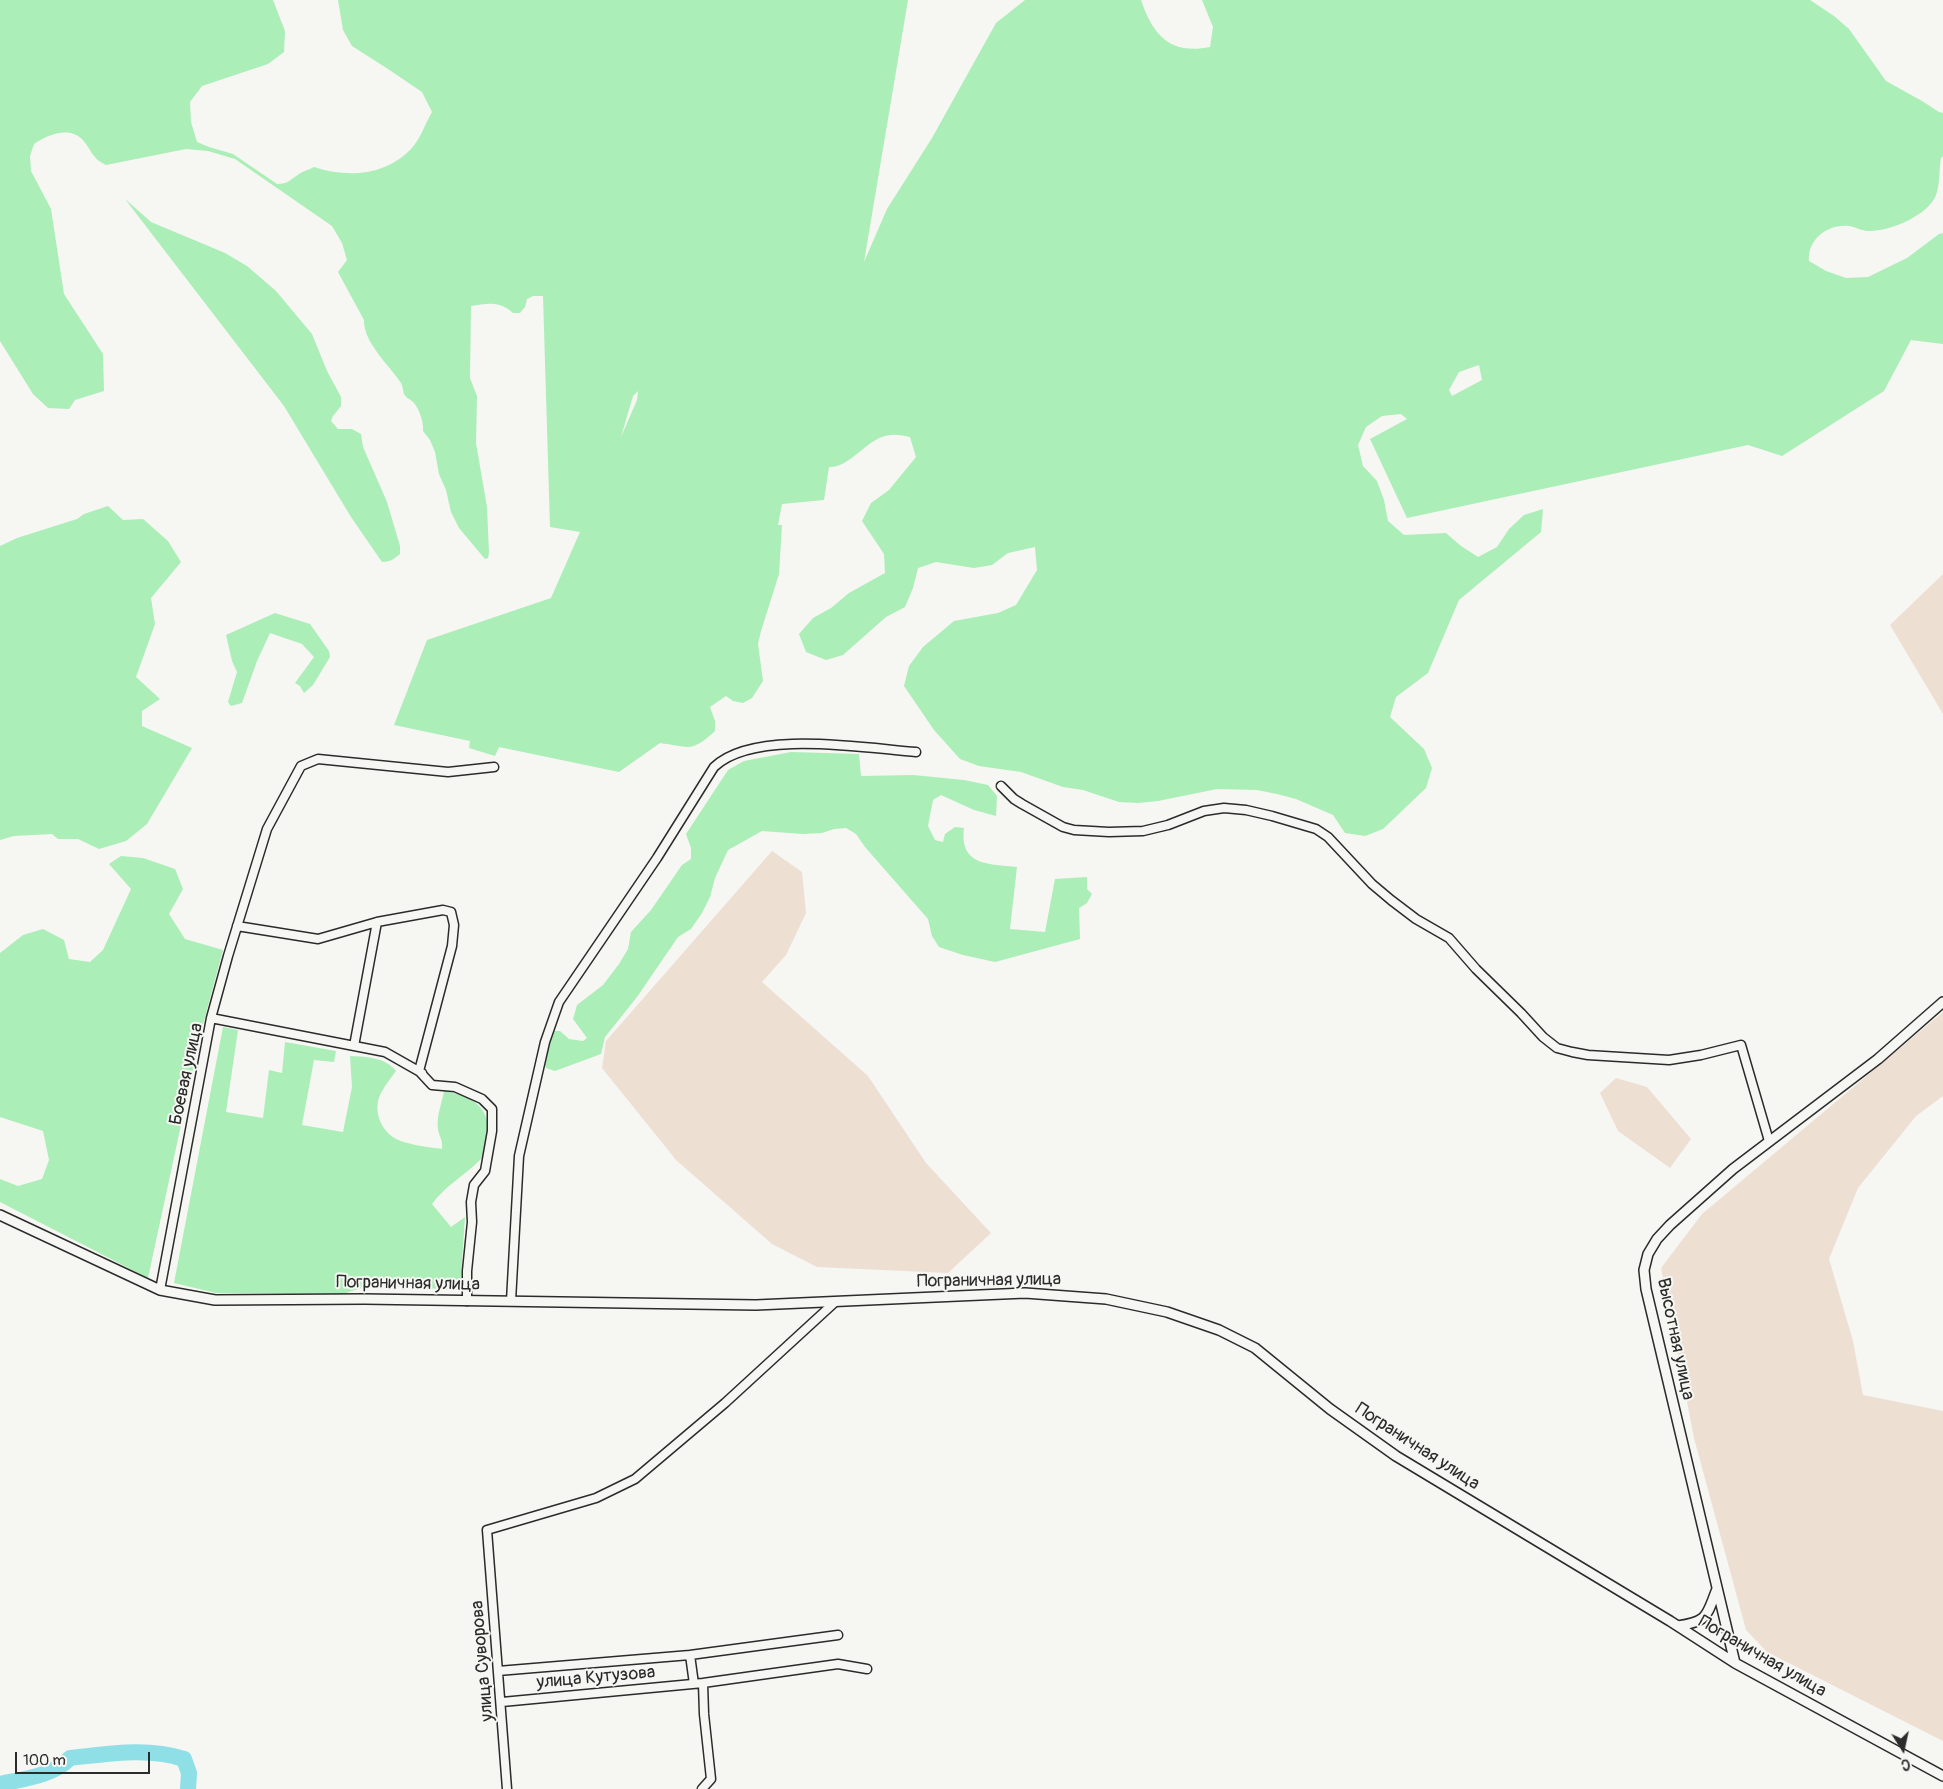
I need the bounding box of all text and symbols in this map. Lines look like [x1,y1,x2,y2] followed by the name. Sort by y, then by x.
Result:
[166,1021,208,1127] street label: Боевая улица
[917,1269,1061,1293] street label: Пограничная улица
[336,1272,480,1296] street label: Пограничная улица
[1652,1276,1698,1402] street label: Высотная улица
[1351,1399,1483,1495] street label: Пограничная улица
[467,1600,499,1722] street label: улица Суворова
[1694,1612,1830,1702] street label: Пограничная улица
[536,1662,656,1694] street label: улица Кутузова
[1878,1724,1928,1774] north arrow
[18,1742,152,1774] scale bar
[23,1751,66,1770] text: 100 m
[1900,1755,1911,1773] text: С

